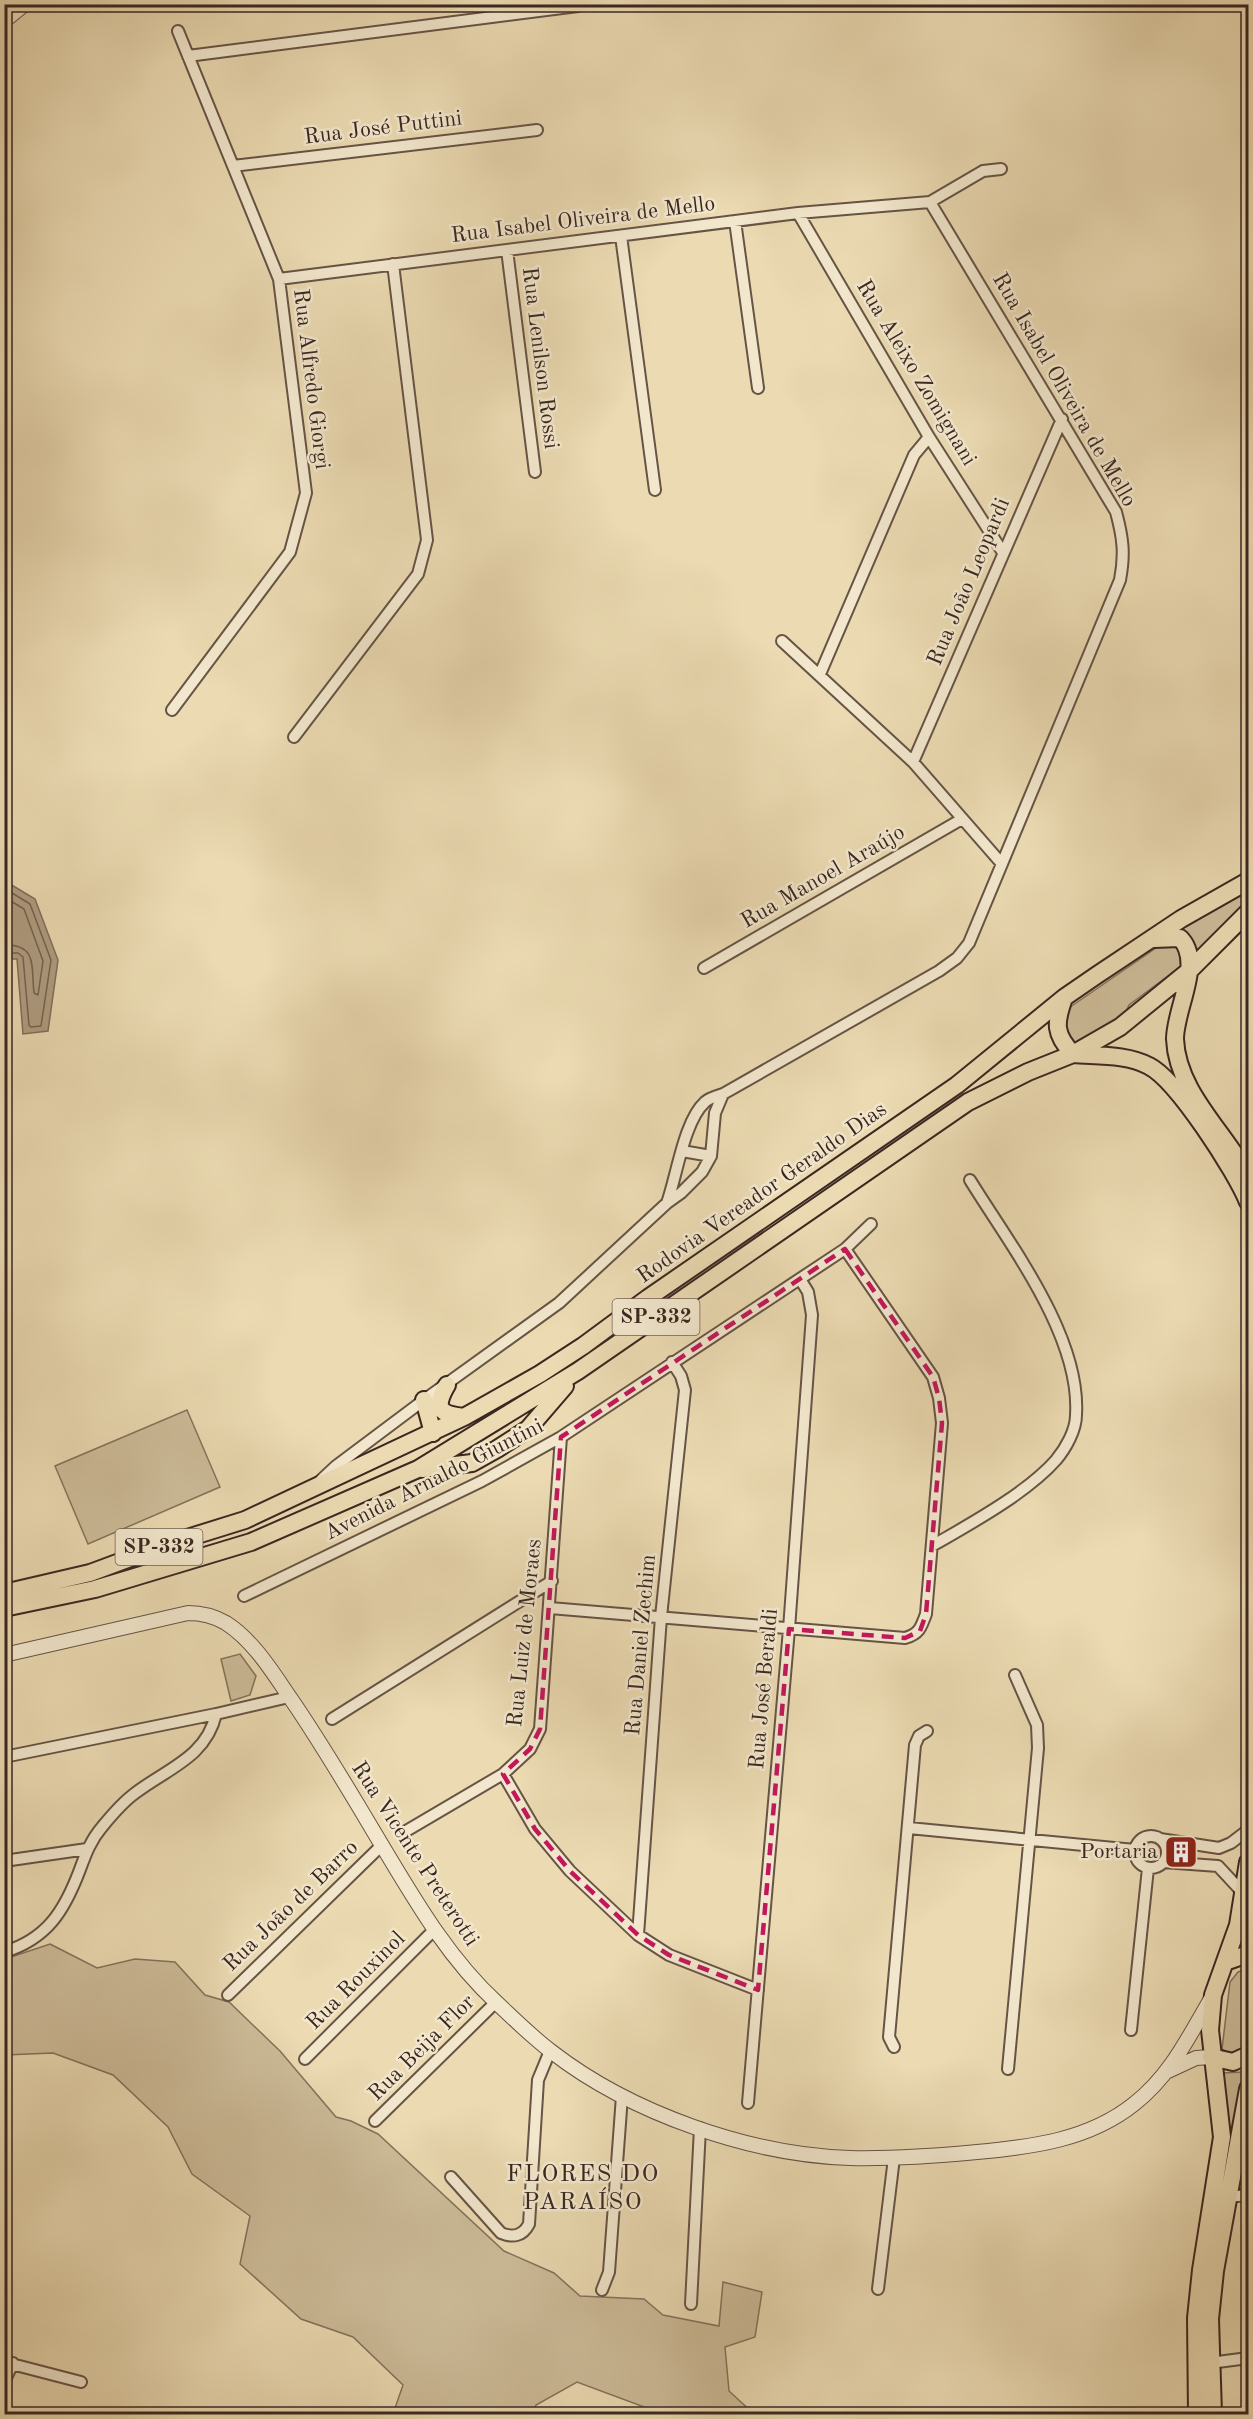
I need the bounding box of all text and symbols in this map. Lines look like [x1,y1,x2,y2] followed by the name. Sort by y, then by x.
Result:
[303,107,463,149] street label: Rua José Puttini
[450,193,716,247] street label: Rua Isabel Oliveira de Mello
[518,266,562,450] street label: Rua Lenilson Rossi
[988,269,1140,511] street label: Rua Isabel Oliveira de Mello
[852,276,980,470] street label: Rua Aleixo Zomignani
[289,287,333,471] street label: Rua Alfredo Giorgi
[924,495,1014,669] street label: Rua João Leopardi
[737,821,909,933] street label: Rua Manoel Araújo
[633,1098,891,1288] street label: Rodovia Vereador Geraldo Dias
[612,1299,700,1335] road number: SP-332
[321,1415,547,1545] street label: Avenida Arnaldo Giuntini
[116,1529,202,1565] road number: SP-332
[504,1538,546,1728] street label: Rua Luiz de Moraes
[622,1553,660,1737] street label: Rua Daniel Zechim
[746,1607,782,1771] street label: Rua José Beraldi
[347,1758,483,1950] street label: Rua Vicente Preterotti
[1163,1834,1199,1870] building icon: Portaria
[219,1836,363,1976] street label: Rua João de Barro
[1080,1841,1158,1863] place label: Portaria
[303,1928,409,2034] street label: Rua Rouxinol
[365,1991,479,2105] street label: Rua Beija Flor
[506,2163,660,2215] district label: FLORES DO PARAÍSO

